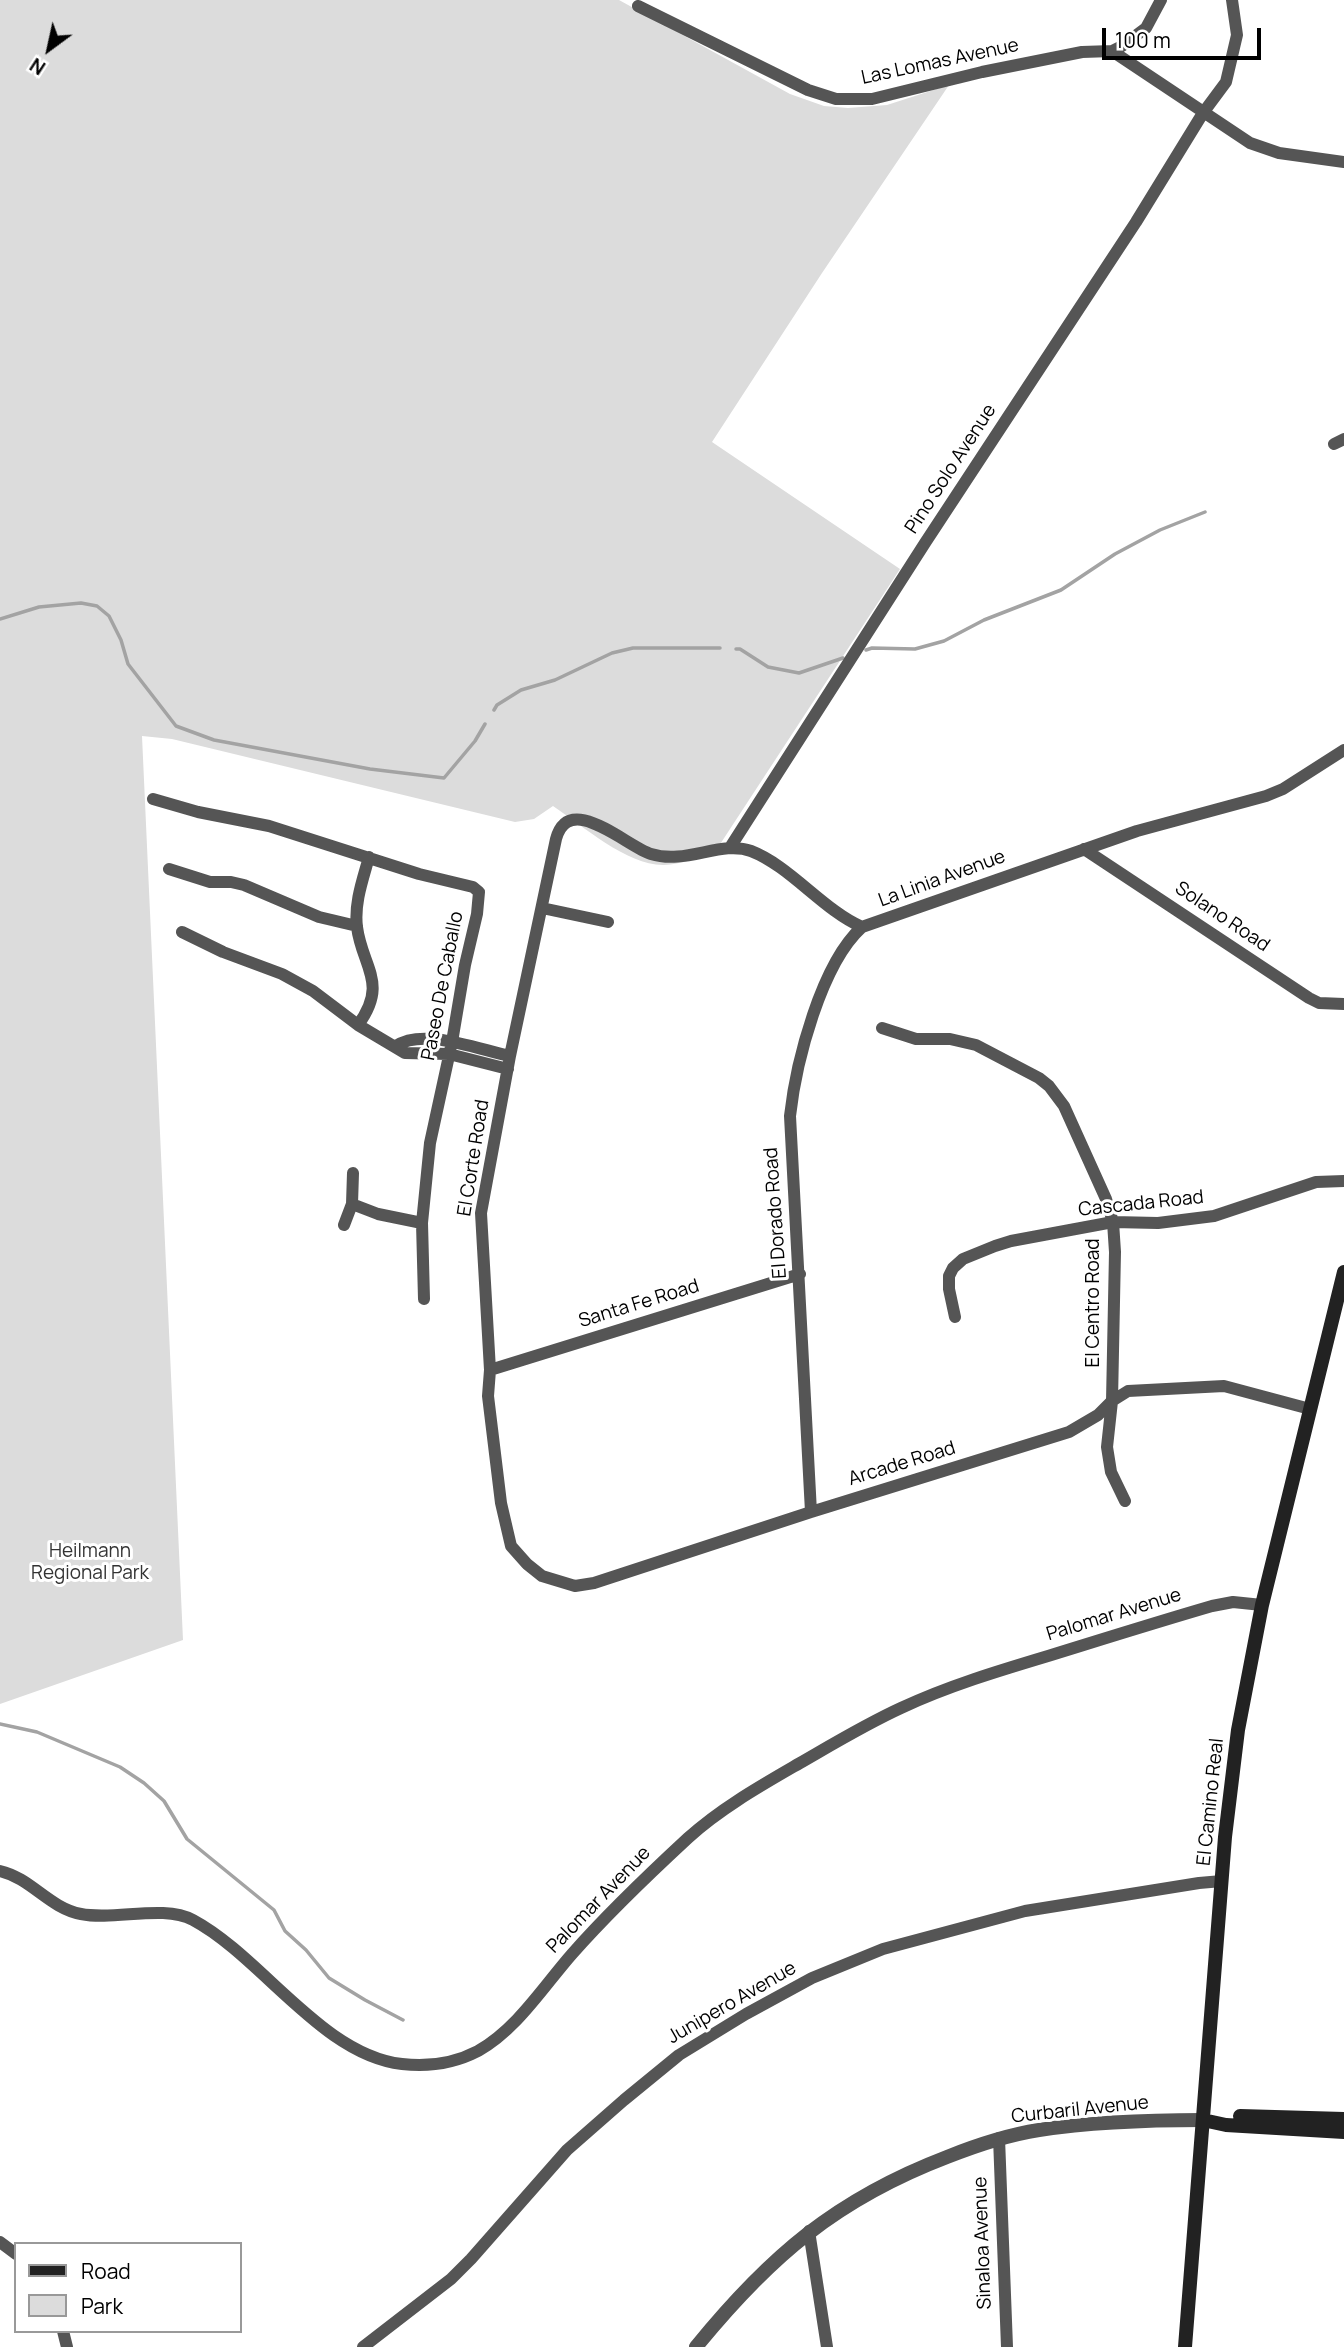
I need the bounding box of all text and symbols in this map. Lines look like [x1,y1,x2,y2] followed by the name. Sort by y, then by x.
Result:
[14,14,84,84] north arrow
[1106,14,1265,58] scale bar
[1115,26,1171,54] text: 100 m
[859,34,1021,90] street label: Las Lomas Avenue
[25,52,50,81] text: N
[901,400,1001,538] street label: Pino Solo Avenue
[875,845,1009,913] street label: La Linia Avenue
[1170,877,1274,957] street label: Solano Road
[417,909,469,1063] street label: Paseo De Caballo
[454,1098,494,1218] street label: El Corte Road
[760,1147,792,1279] street label: El Dorado Road
[1077,1186,1205,1222] street label: Cascada Road
[1083,1238,1105,1368] street label: El Centro Road
[576,1275,702,1333] street label: Santa Fe Road
[846,1437,958,1491] street label: Arcade Road
[31,1541,149,1585] park label: Heilmann Regional Park
[1044,1584,1184,1646] street label: Palomar Avenue
[1193,1737,1229,1867] street label: El Camino Real
[542,1842,656,1958] street label: Palomar Avenue
[664,1957,800,2049] street label: Junipero Avenue
[1010,2091,1150,2129] street label: Curbaril Avenue
[969,2176,997,2310] street label: Sinaloa Avenue
[14,2242,242,2333] legend
[81,2257,131,2285] text: Road
[81,2292,123,2320] text: Park

